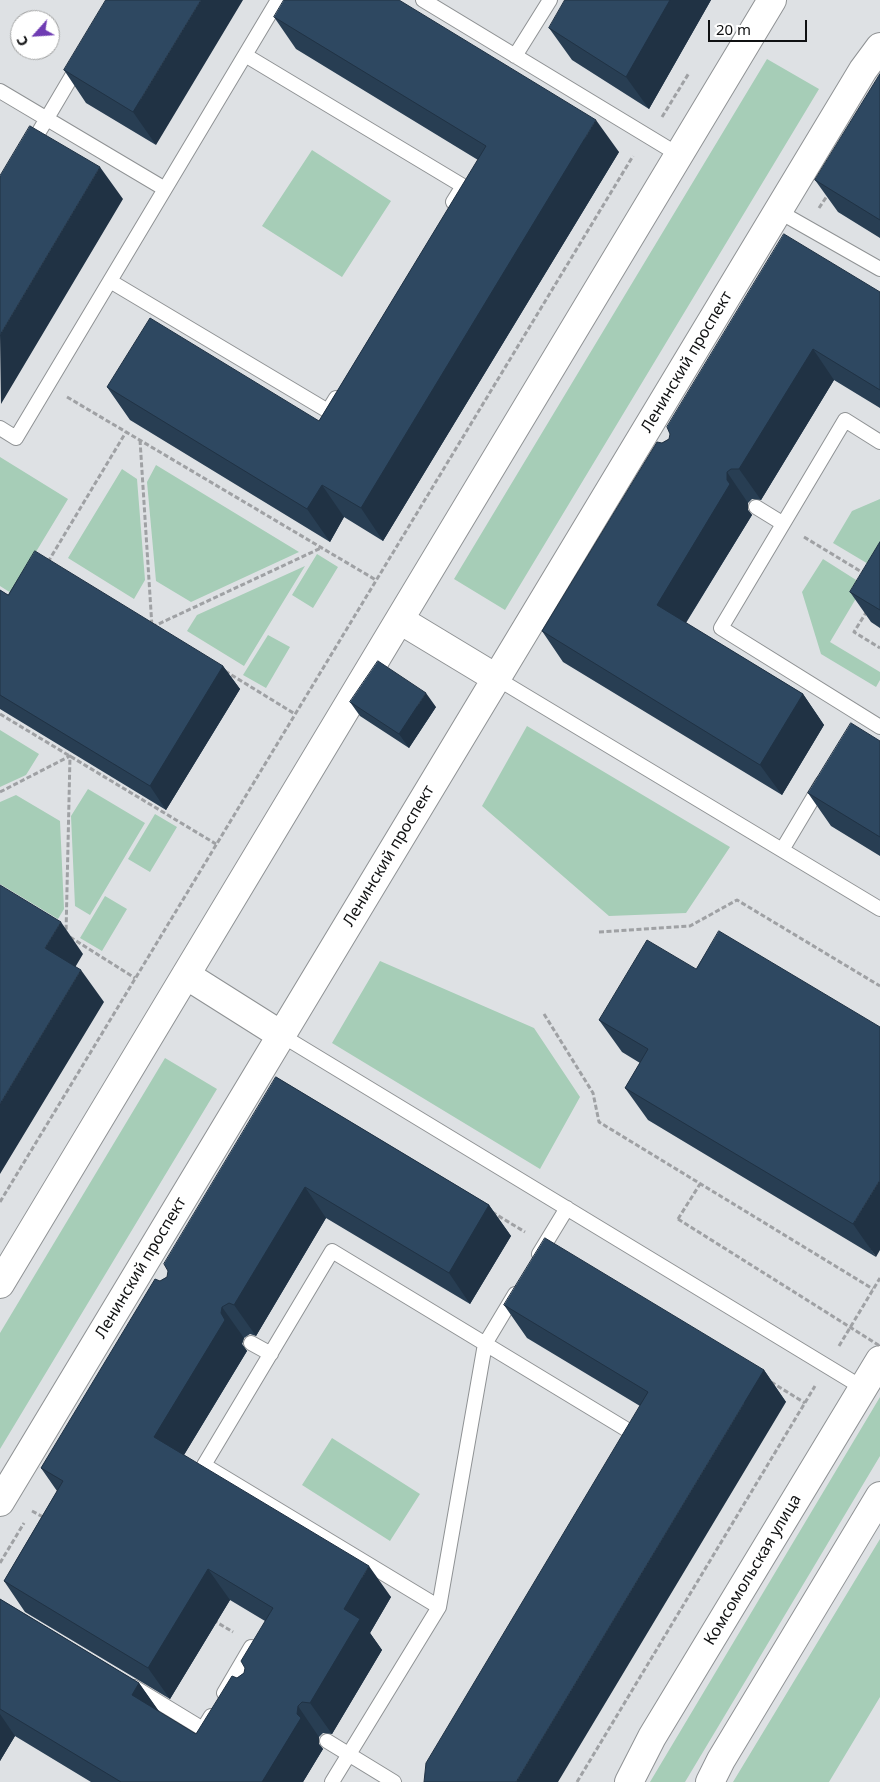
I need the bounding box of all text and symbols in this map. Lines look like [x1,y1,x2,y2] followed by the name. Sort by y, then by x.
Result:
[10,10,60,60] north arrow
[710,10,809,42] scale bar
[716,19,751,39] text: 20 m
[11,33,32,50] text: С
[637,288,737,436] street label: Ленинский проспект
[339,782,439,930] street label: Ленинский проспект
[91,1194,191,1342] street label: Ленинский проспект
[700,1491,806,1649] street label: Комсомольская улица

